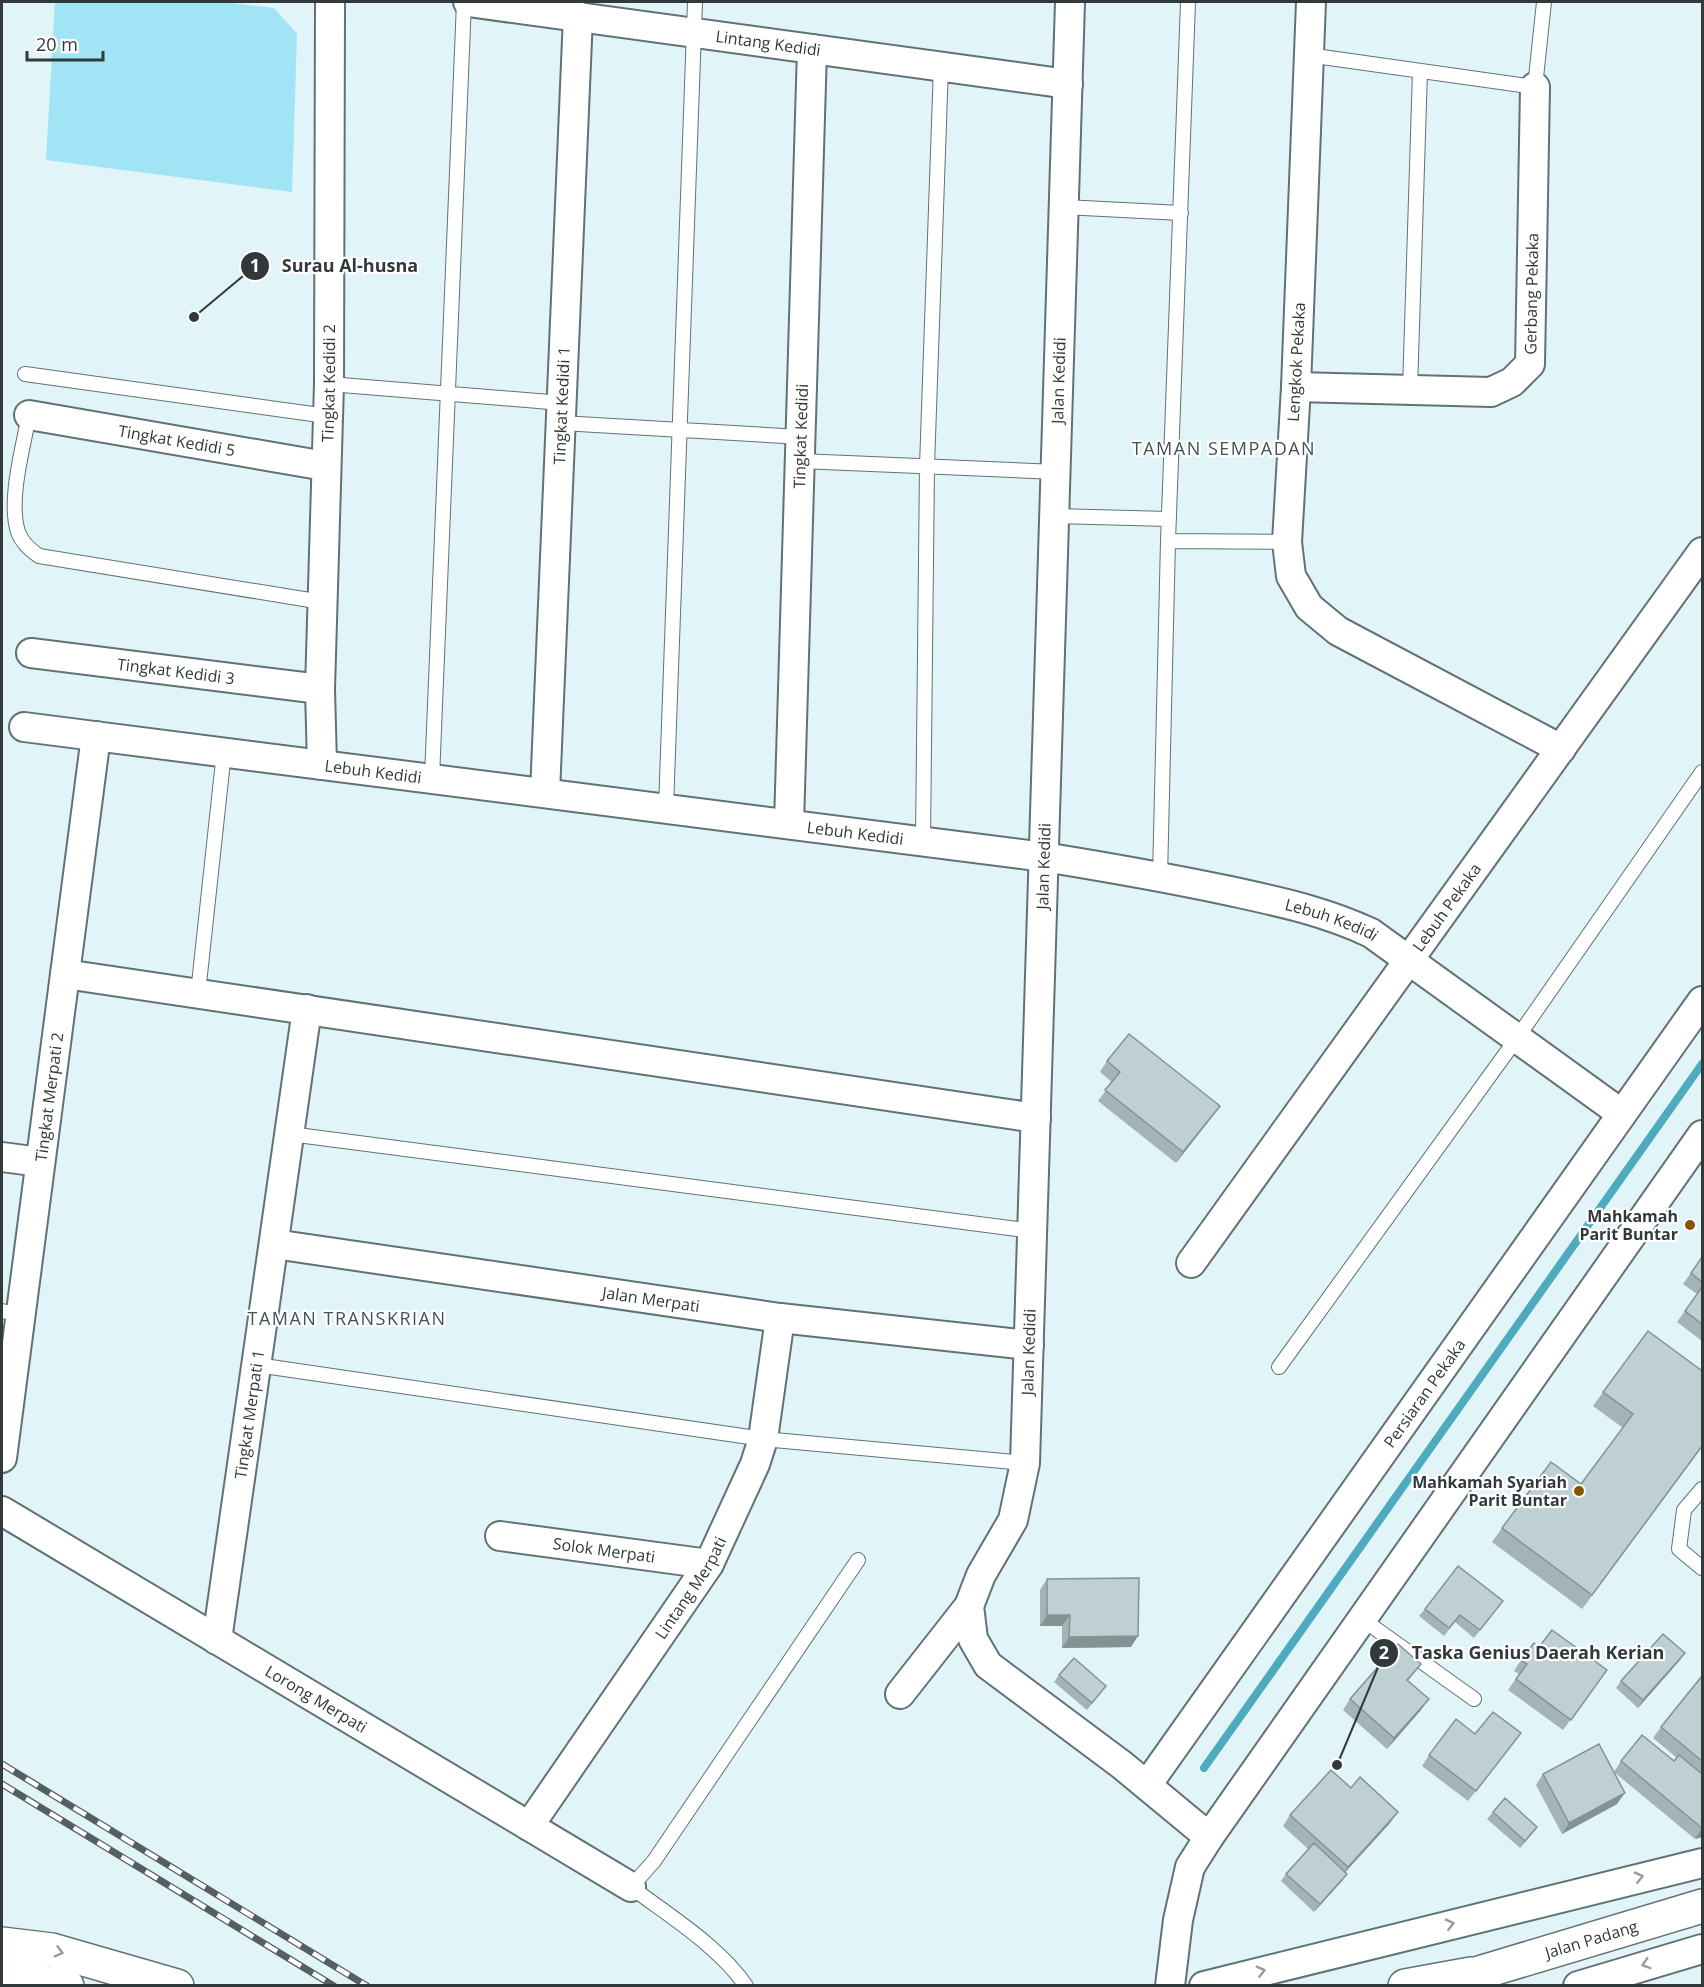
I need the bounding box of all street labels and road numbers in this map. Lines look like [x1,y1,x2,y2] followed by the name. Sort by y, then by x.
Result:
[714,25,822,61] street label: Lintang Kedidi
[1519,233,1543,355] street label: Gerbang Pekaka
[1282,302,1310,422] street label: Lengkok Pekaka
[316,324,340,443] street label: Tingkat Kedidi 2
[1046,337,1071,426] street label: Jalan Kedidi
[548,346,575,465] street label: Tingkat Kedidi 1
[788,383,813,489] street label: Tingkat Kedidi
[117,420,237,461] street label: Tingkat Kedidi 5
[116,653,236,689] street label: Tingkat Kedidi 3
[323,754,423,789] street label: Lebuh Kedidi
[806,816,905,850] street label: Lebuh Kedidi
[1031,823,1056,912] street label: Jalan Kedidi
[1407,859,1486,956] street label: Lebuh Pekaka
[1283,893,1383,946] street label: Lebuh Kedidi
[30,1031,68,1163] street label: Tingkat Merpati 2
[599,1281,701,1317] street label: Jalan Merpati
[1016,1308,1041,1398] street label: Jalan Kedidi
[1378,1335,1470,1452] street label: Persiaran Pekaka
[229,1348,269,1480] street label: Tingkat Merpati 1
[552,1532,657,1568] street label: Solok Merpati
[650,1533,731,1643] street label: Lintang Merpati
[261,1660,371,1738] street label: Lorong Merpati
[1540,1915,1641,1964] street label: Jalan Padang

